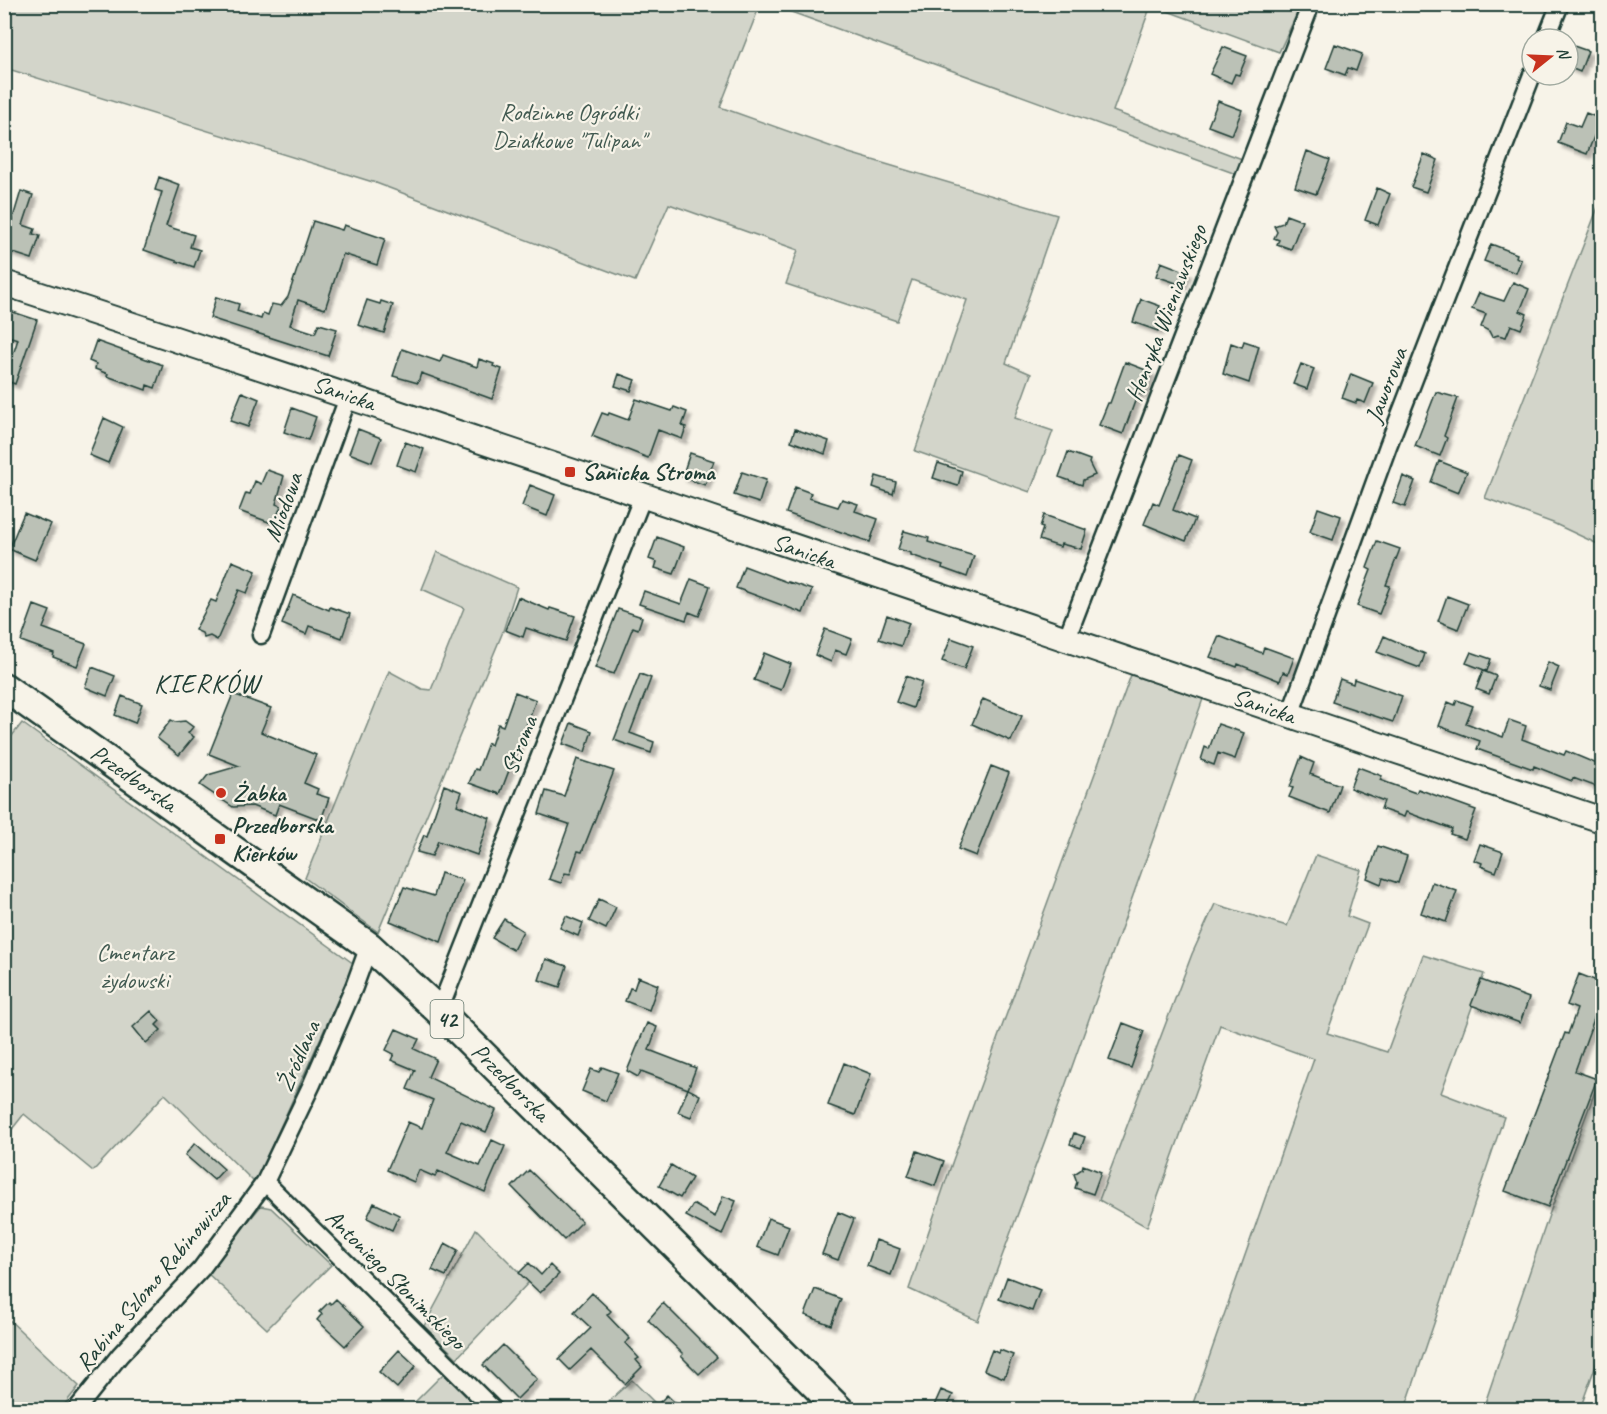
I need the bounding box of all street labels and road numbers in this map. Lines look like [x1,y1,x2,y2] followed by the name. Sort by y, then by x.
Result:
[1119,219,1214,405] street label: Henryka Wieniawskiego
[1358,342,1415,428] street label: Jaworowa
[309,368,381,418] street label: Sanicka
[257,467,310,546] street label: Miodowa
[769,526,841,576] street label: Sanicka
[1229,681,1301,731] street label: Sanicka
[494,710,545,779] street label: Stroma
[85,737,185,820] street label: Przedborska
[430,1000,464,1038] road number: 42
[269,1015,327,1096] street label: Źródlana
[465,1036,558,1129] street label: Przedborska
[69,1184,238,1377] street label: Rabina Szlomo Rabinowicza
[319,1202,474,1357] street label: Antoniego Słonimskiego

